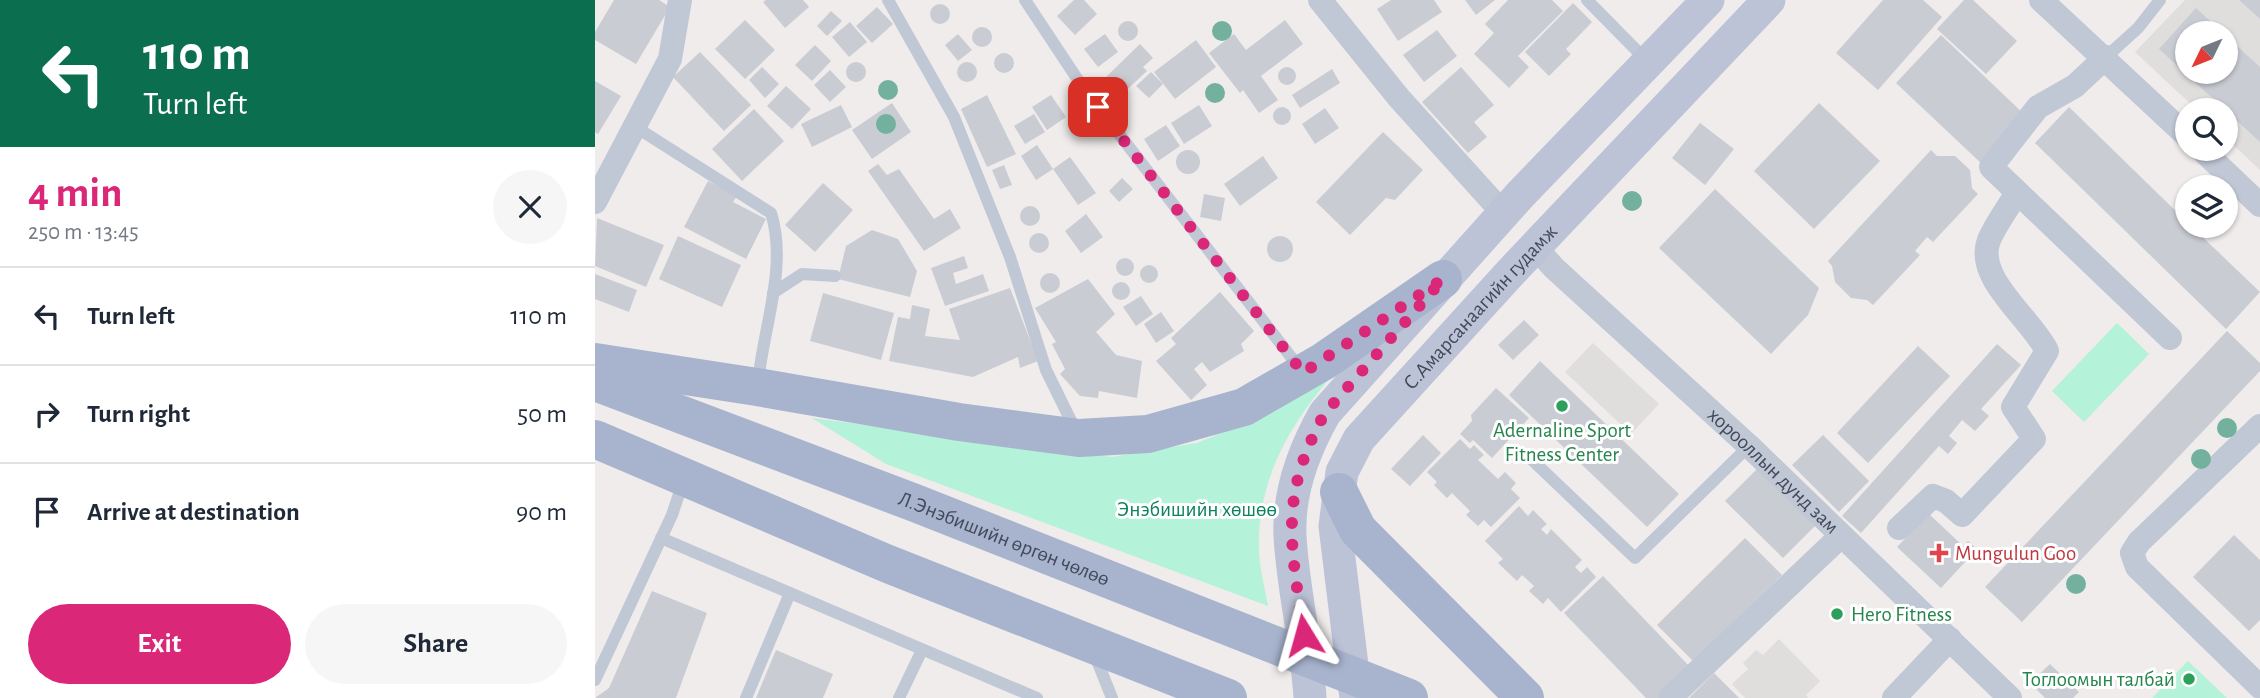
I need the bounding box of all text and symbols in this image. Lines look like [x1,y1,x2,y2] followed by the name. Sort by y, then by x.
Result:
[2175,21,2238,84] north arrow
[2175,21,2238,238] map controls
[28,28,119,119] icon: left
[143,30,251,79] text: 110 m
[1068,77,1128,137] pin
[143,88,247,120] text: Turn left
[1079,88,1117,126] icon: arrive
[2175,98,2238,161] button: search
[493,170,567,244] button: close
[28,172,123,214] text: 4 min
[2175,175,2238,238] button: layers
[1399,220,1561,394] street label: С.Амарсанаагийн гудамж
[28,221,139,244] text: 250 m · 13:45
[28,297,66,335] icon: left
[87,303,175,329] text: Turn left
[510,303,567,329] text: 110 m
[28,395,66,433] icon: right
[1554,398,1570,414] marker: Adernaline Sport Fitness Center
[87,401,190,427] text: Turn right
[517,401,567,427] text: 50 m
[1704,404,1843,538] street label: хорооллын дунд зам
[1493,420,1631,465] place label: Adernaline Sport Fitness Center
[896,488,1112,590] street label: Л.Энэбишийн өргөн чөлөө
[28,493,66,531] icon: arrive
[87,499,300,525] text: Arrive at destination
[516,499,567,525] text: 90 m
[1117,499,1277,520] park label: Энэбишийн хөшөө
[1929,543,1949,563] marker: Mungulun Goo
[1955,543,2076,564] place label: Mungulun Goo
[1267,598,1341,672] position arrow
[28,604,291,684] button: Exit
[305,604,567,684] button: Share
[1851,604,1952,625] place label: Hero Fitness
[1829,606,1845,622] marker: Hero Fitness
[2022,669,2175,690] place label: Тоглоомын талбай
[2181,671,2197,687] marker: Тоглоомын талбай

